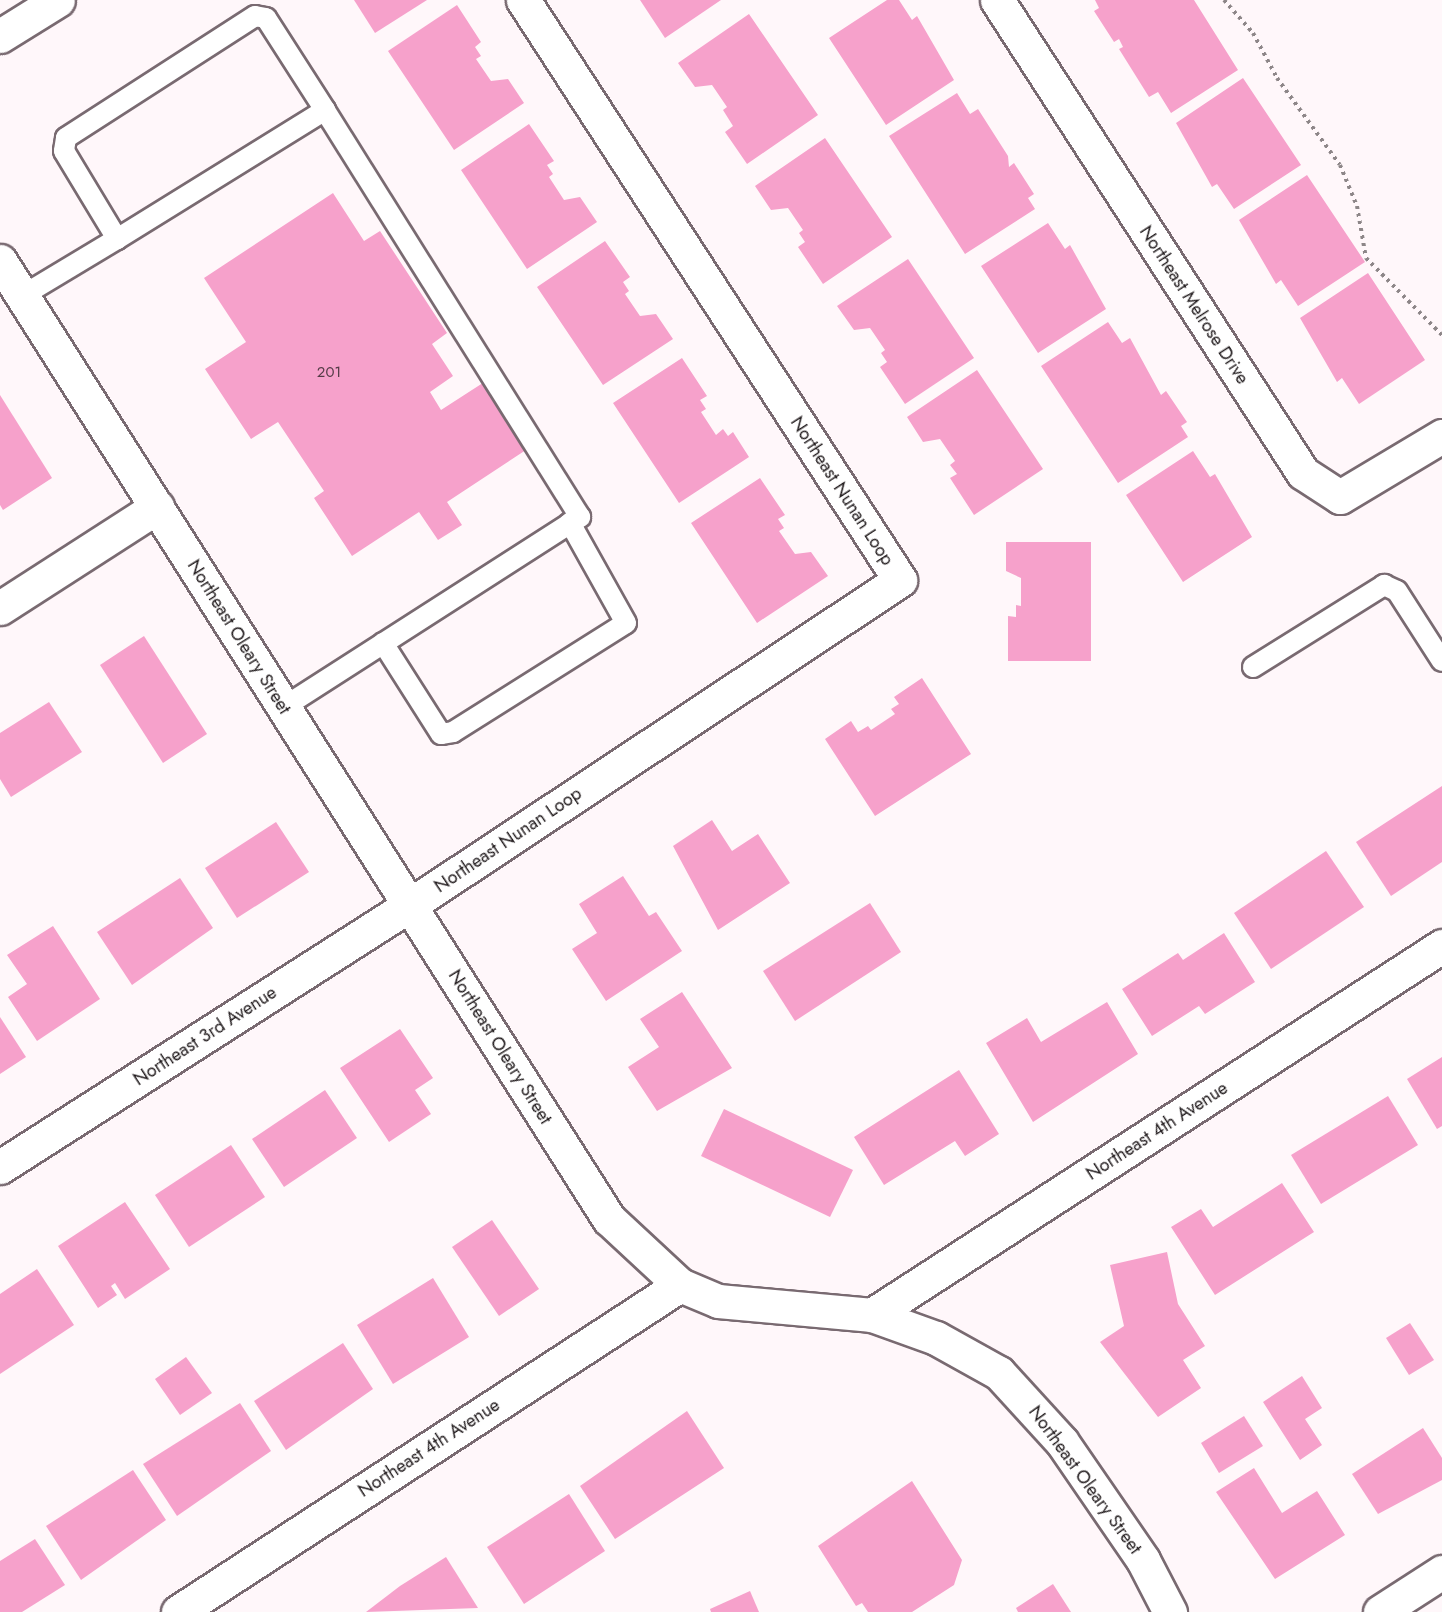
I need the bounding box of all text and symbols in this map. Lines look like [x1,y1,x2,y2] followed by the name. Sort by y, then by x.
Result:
[1135,222,1253,388] street label: Northeast Melrose Drive
[317,364,341,382] house number: 201
[786,413,898,569] street label: Northeast Nunan Loop
[183,556,295,718] street label: Northeast Oleary Street
[430,783,586,897] street label: Northeast Nunan Loop
[444,966,556,1128] street label: Northeast Oleary Street
[129,982,281,1090] street label: Northeast 3rd Avenue
[1082,1077,1232,1185] street label: Northeast 4th Avenue
[354,1394,504,1502] street label: Northeast 4th Avenue
[1024,1402,1146,1558] street label: Northeast Oleary Street

